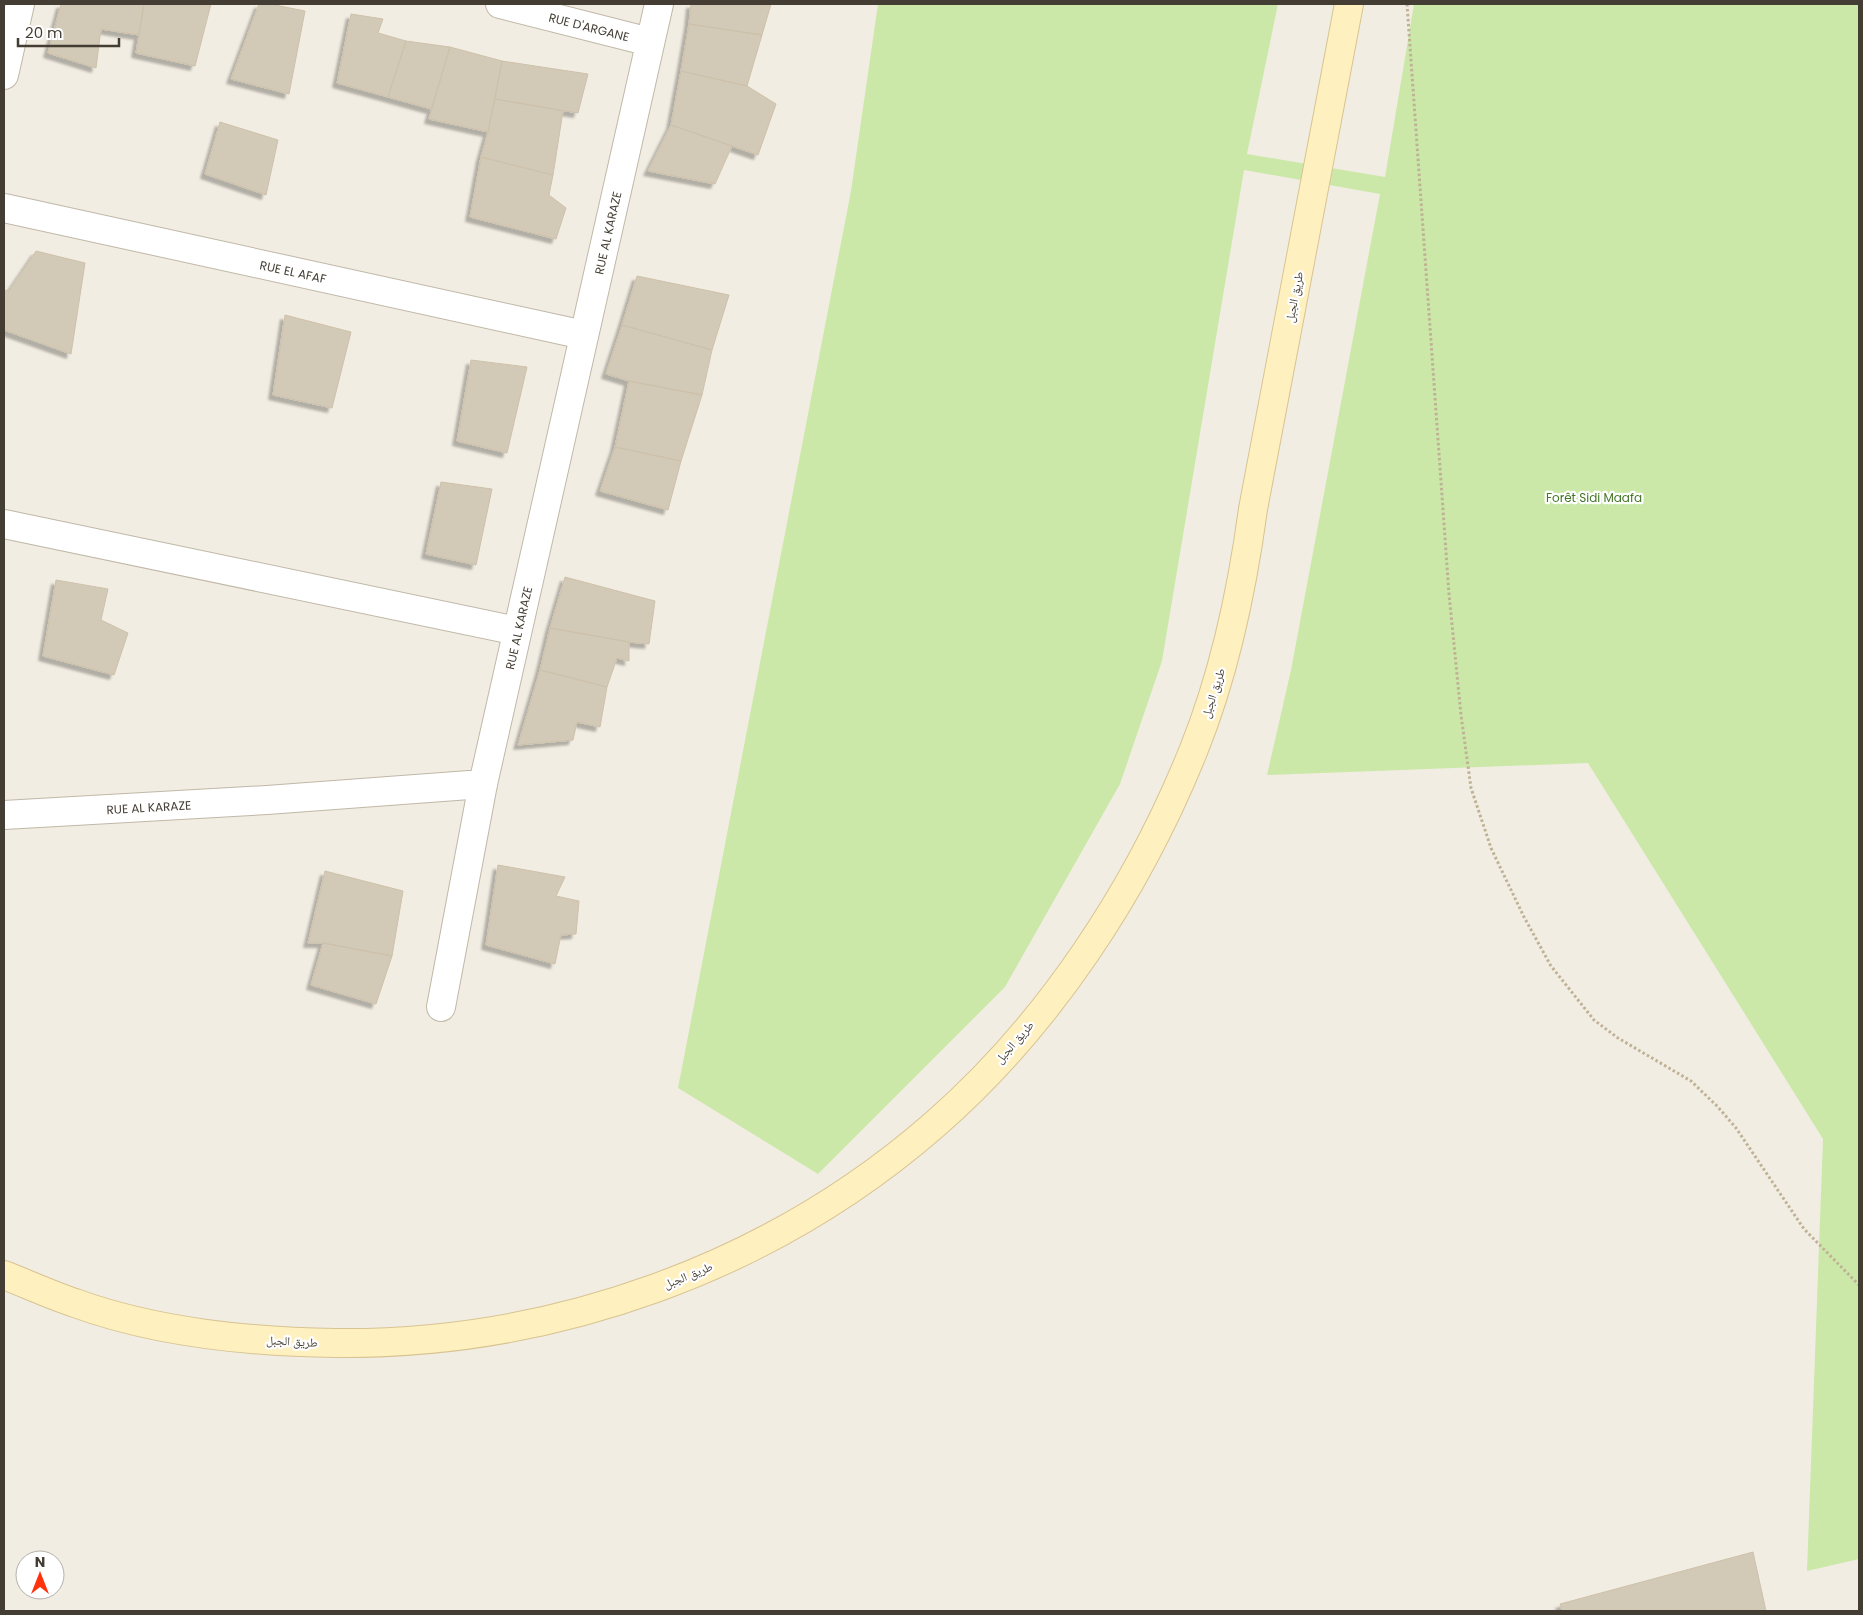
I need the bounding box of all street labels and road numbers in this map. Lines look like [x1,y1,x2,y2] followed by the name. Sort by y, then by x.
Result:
[547,8,631,45] street label: RUE D'ARGANE
[590,190,625,276] street label: RUE AL KARAZE
[258,256,328,287] street label: RUE EL AFAF
[1281,270,1307,324] street label: طريق الجبل
[501,585,536,671] street label: RUE AL KARAZE
[1197,666,1229,720] street label: طريق الجبل
[106,796,191,818] street label: RUE AL KARAZE
[991,1017,1037,1067] street label: طريق الجبل
[661,1257,715,1293] street label: طريق الجبل
[266,1331,318,1351] street label: طريق الجبل

